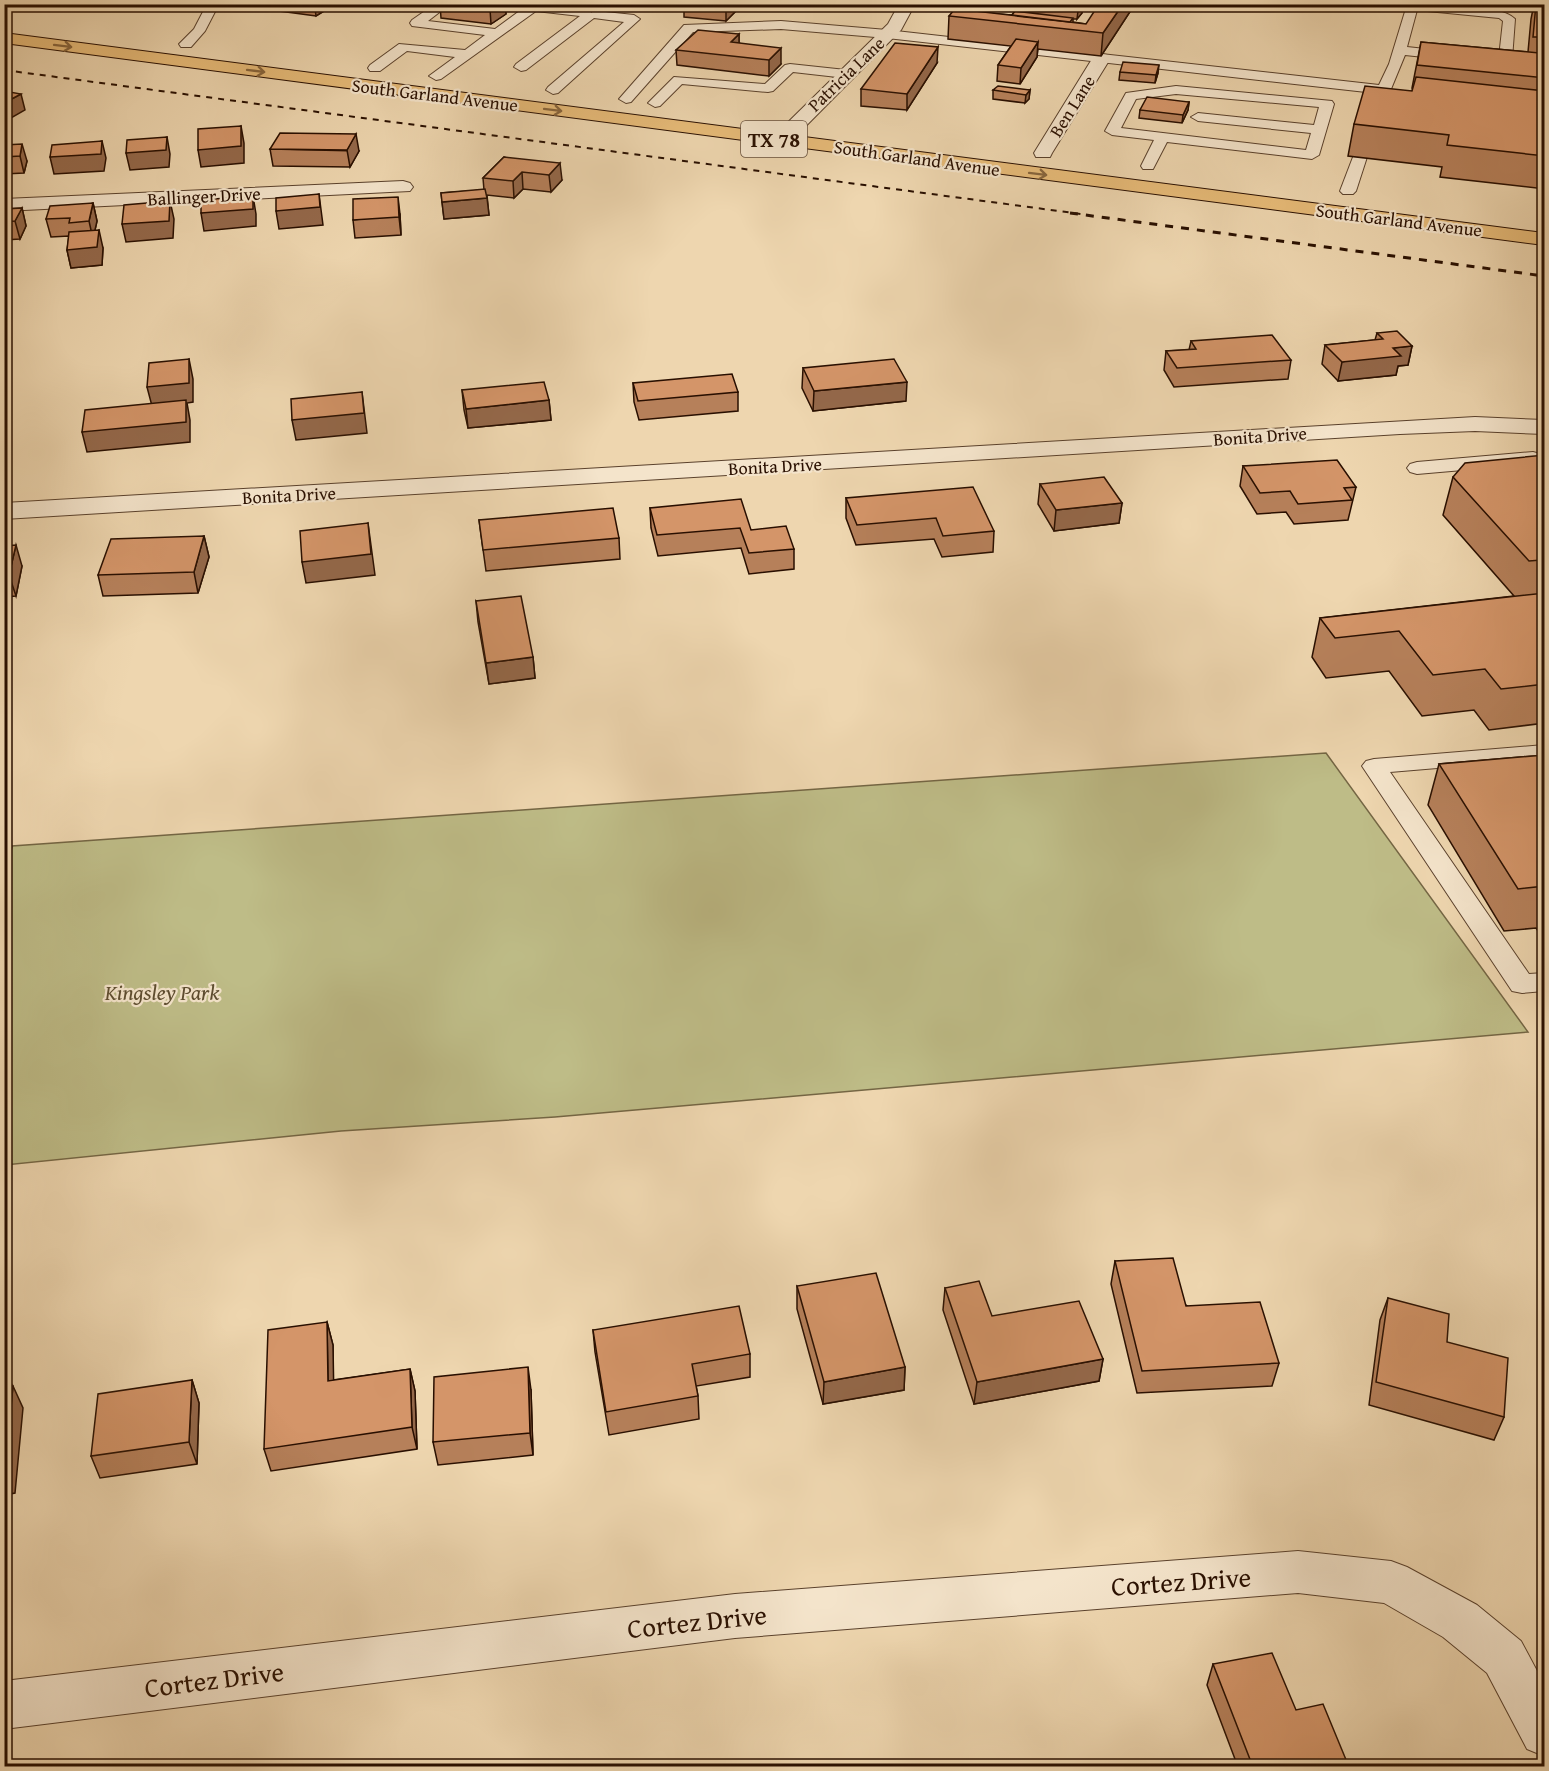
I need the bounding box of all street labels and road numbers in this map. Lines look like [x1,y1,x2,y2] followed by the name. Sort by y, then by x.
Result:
[801,30,891,118] street label: Patricia Lane
[1042,70,1102,142] street label: Ben Lane
[350,71,520,119] street label: South Garland Avenue
[741,121,807,157] road number: TX 78
[832,133,1002,183] street label: South Garland Avenue
[147,180,261,212] street label: Ballinger Drive
[1314,196,1484,244] street label: South Garland Avenue
[1212,419,1308,453] street label: Bonita Drive
[727,450,823,482] street label: Bonita Drive
[241,479,337,511] street label: Bonita Drive
[1110,1556,1252,1606] street label: Cortez Drive
[625,1594,769,1648] street label: Cortez Drive
[142,1651,286,1707] street label: Cortez Drive

